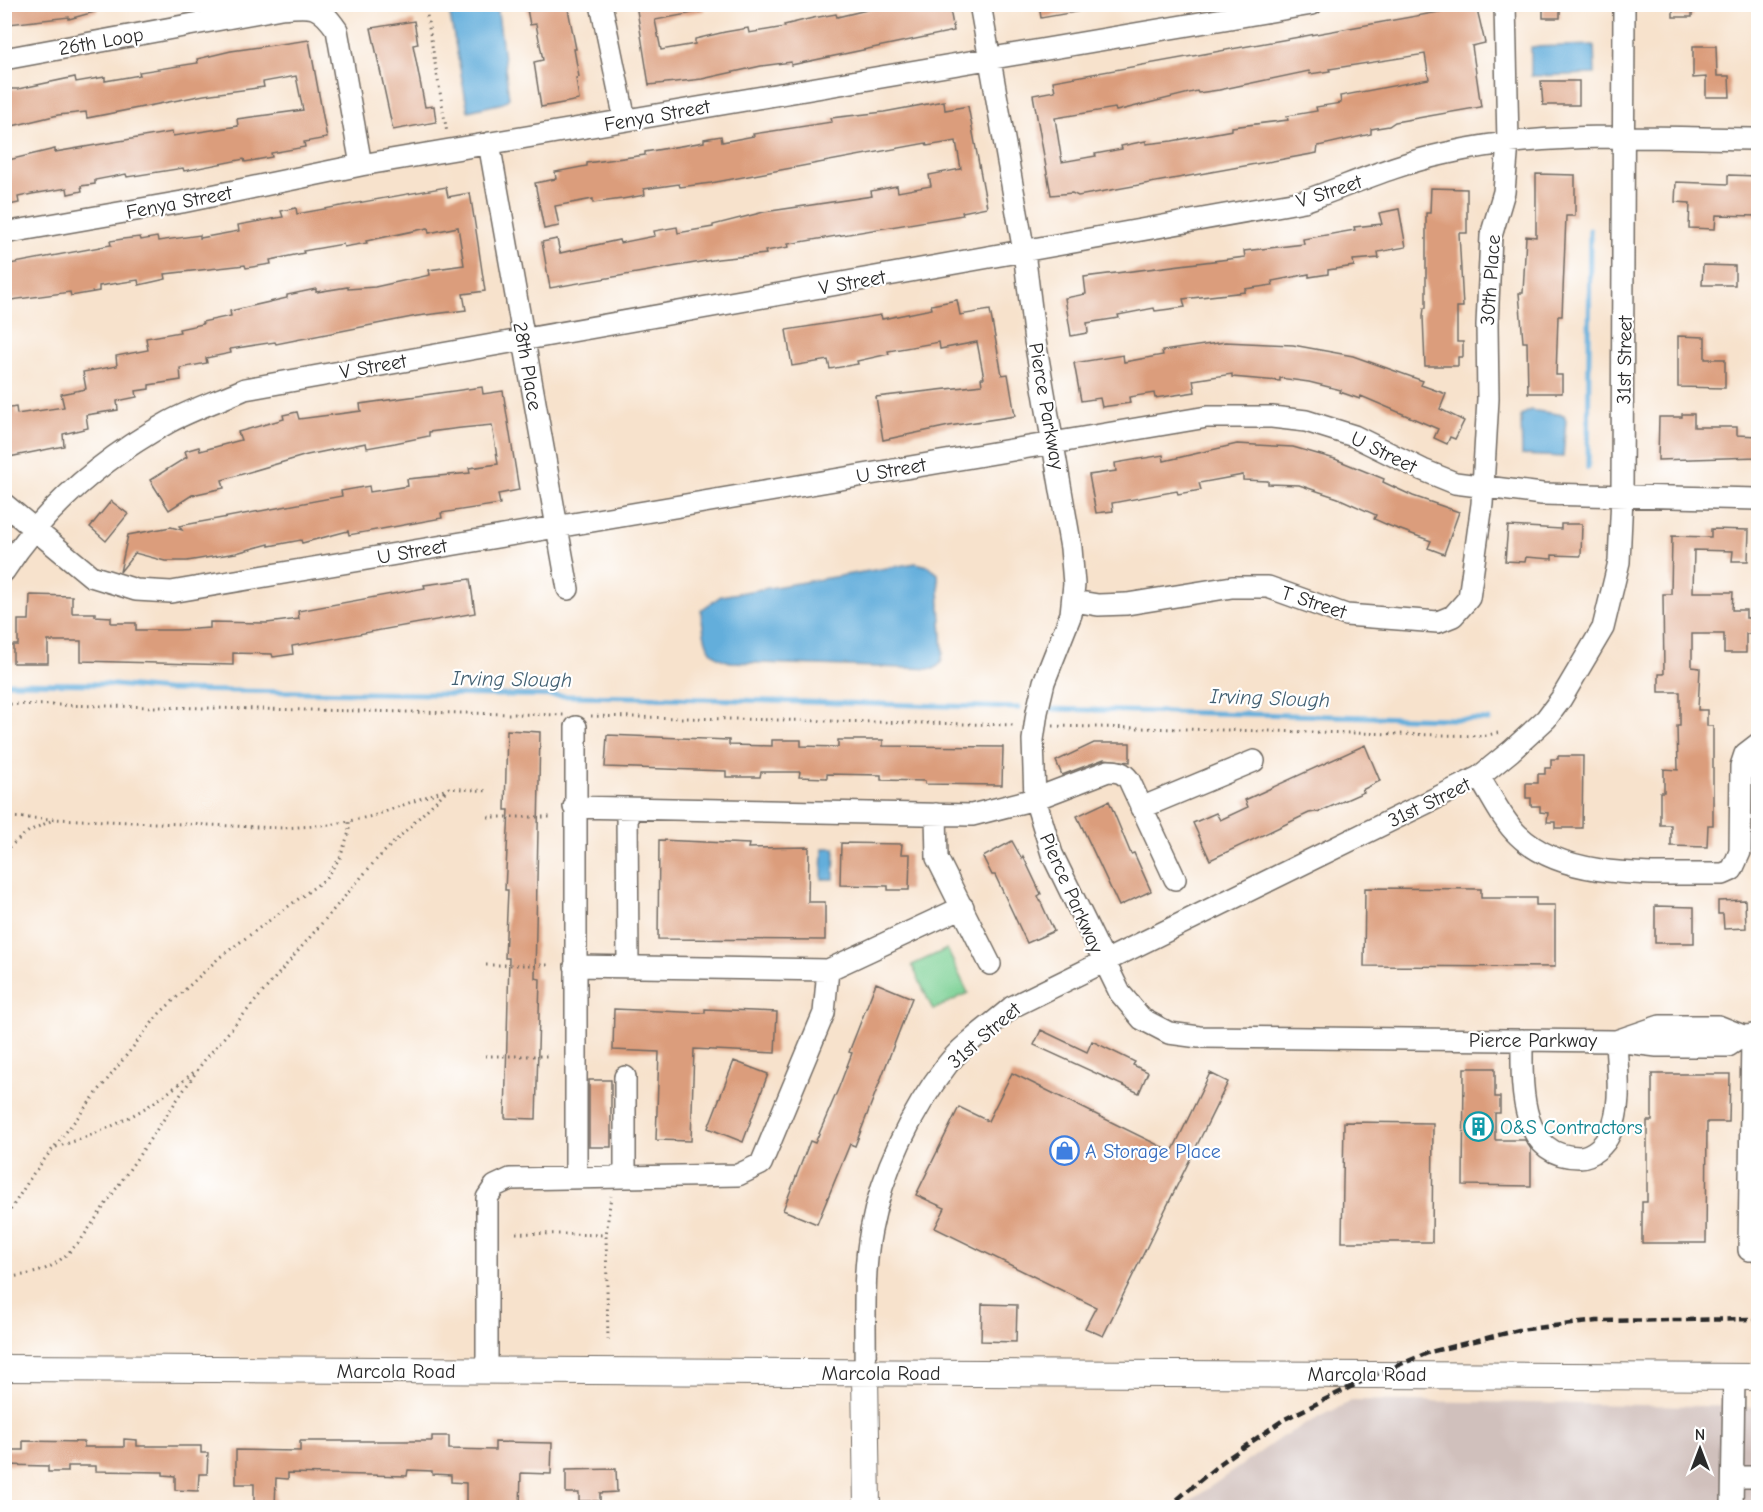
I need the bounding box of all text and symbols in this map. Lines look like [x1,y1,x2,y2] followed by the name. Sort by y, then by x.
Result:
[57,23,145,60] street label: 26th Loop
[602,95,713,136] street label: Fenya Street
[1294,170,1366,213] street label: V Street
[124,181,235,224] street label: Fenya Street
[1476,234,1505,326] street label: 30th Place
[817,265,889,300] street label: V Street
[1612,314,1637,405] street label: 31st Street
[508,320,547,412] street label: 28th Place
[1024,341,1069,471] street label: Pierce Parkway
[338,349,410,384] street label: V Street
[1347,427,1422,479] street label: U Street
[854,453,929,488] street label: U Street
[375,534,450,569] street label: U Street
[1278,581,1351,624] street label: T Street
[451,666,572,692] water label: Irving Slough
[1208,684,1331,712] water label: Irving Slough
[1384,772,1475,832] street label: 31st Street
[1035,830,1108,957] street label: Pierce Parkway
[943,997,1026,1073] street label: 31st Street
[1469,1029,1597,1052] street label: Pierce Parkway
[1463,1111,1495,1143] building icon: O&S Contractors
[1500,1116,1643,1139] place label: O&S Contractors
[1048,1135,1080,1167] shop icon: A Storage Place
[1085,1140,1221,1163] place label: A Storage Place
[336,1360,456,1383] street label: Marcola Road
[821,1362,941,1385] street label: Marcola Road
[1307,1363,1427,1386] street label: Marcola Road
[1670,1419,1730,1479] north arrow
[1695,1426,1705,1444] text: N

